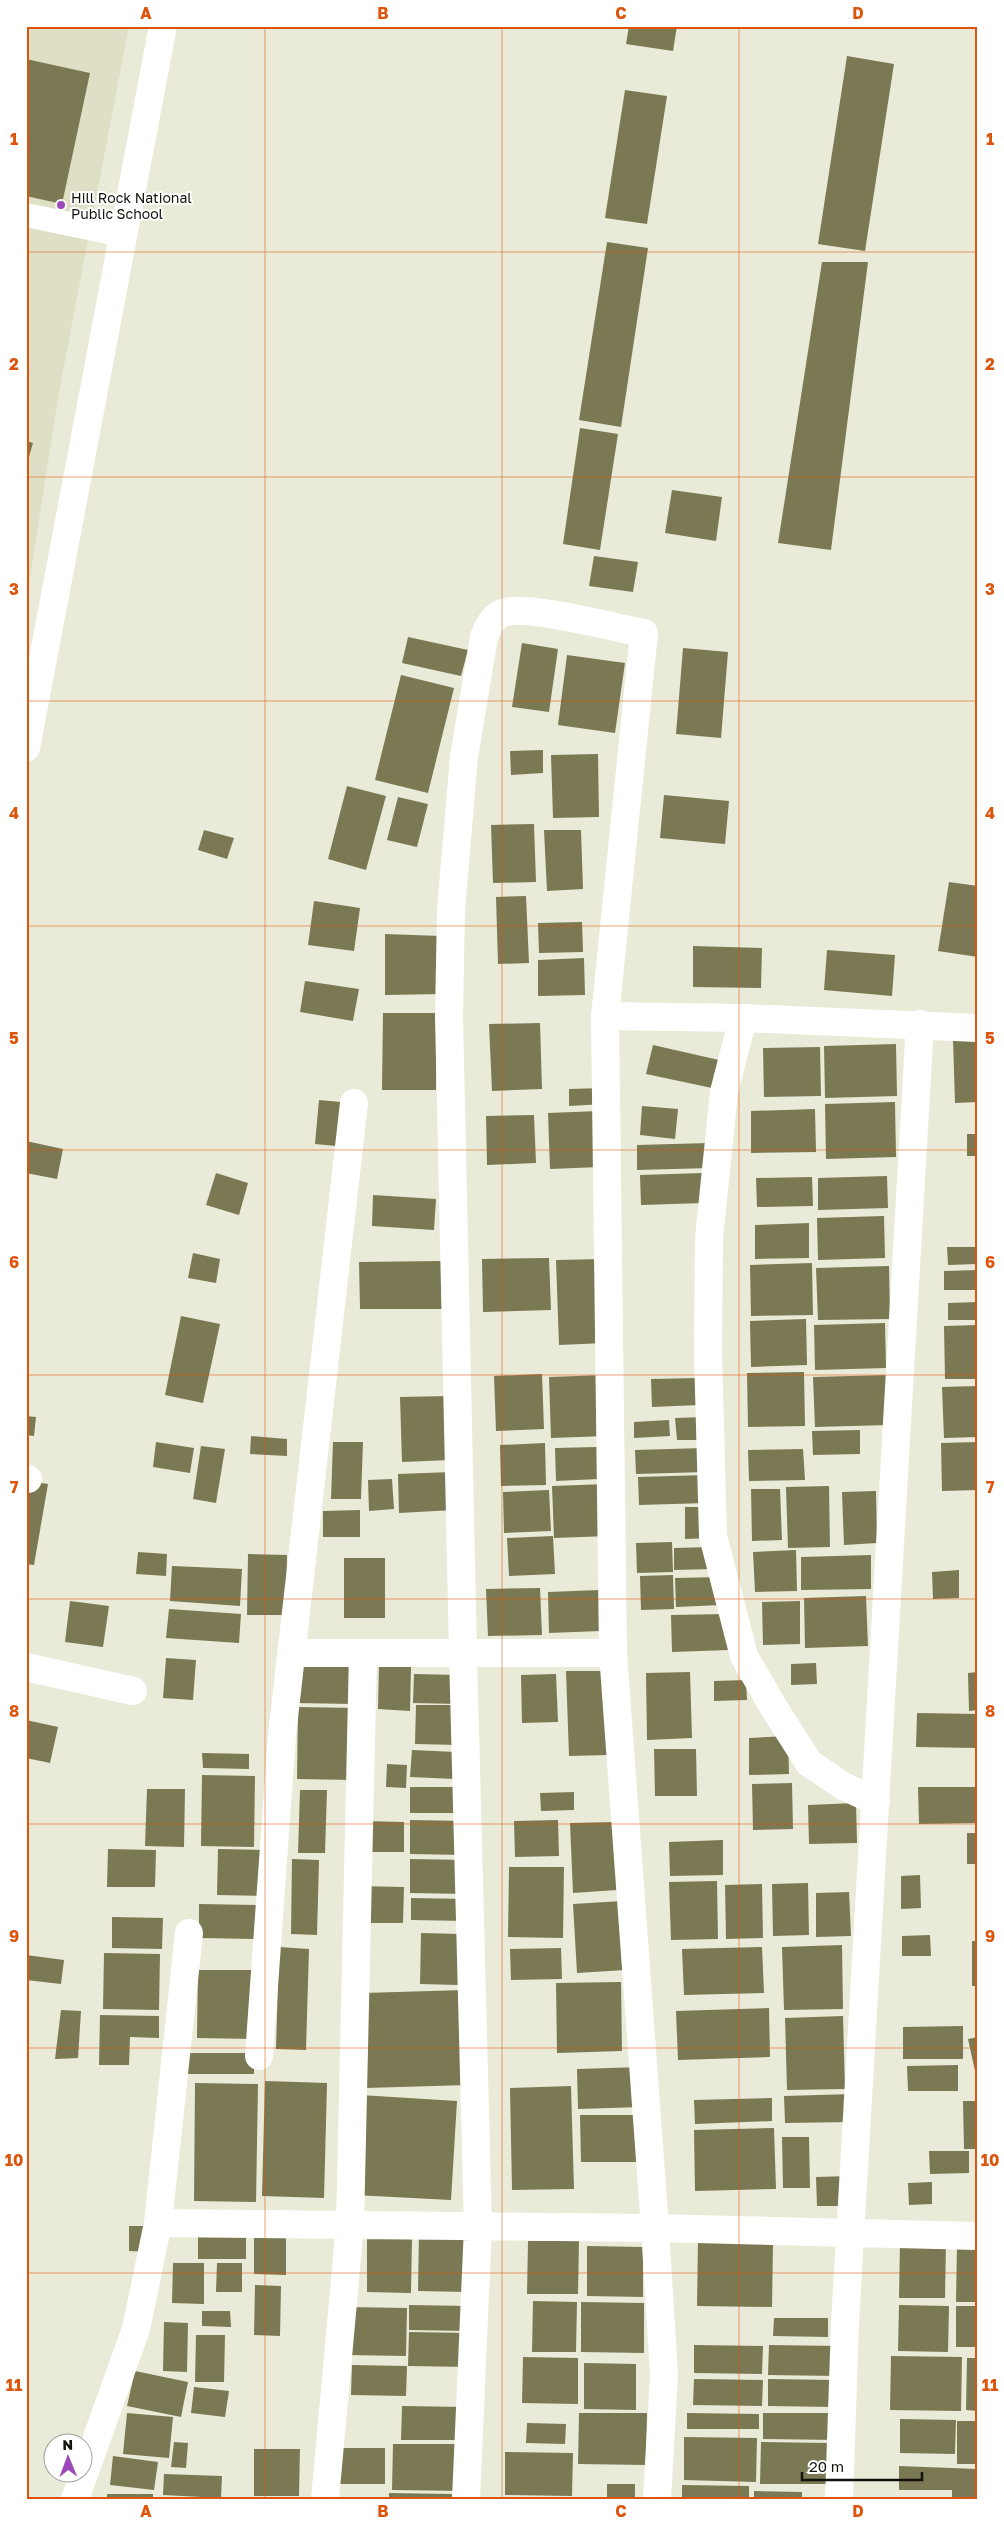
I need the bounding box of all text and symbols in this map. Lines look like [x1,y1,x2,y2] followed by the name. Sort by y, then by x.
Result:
[140,3,152,23] text: A
[377,3,389,23] text: B
[615,3,627,23] text: C
[852,3,864,23] text: D
[10,129,18,149] text: 1
[986,129,994,149] text: 1
[71,189,192,222] place label: Hill Rock National Public School
[55,199,67,211] marker: Hill Rock National Public School
[9,354,19,374] text: 2
[985,354,995,374] text: 2
[9,579,19,599] text: 3
[985,579,995,599] text: 3
[9,803,19,823] text: 4
[985,803,995,823] text: 4
[9,1028,19,1048] text: 5
[985,1028,995,1048] text: 5
[9,1252,19,1272] text: 6
[985,1252,995,1272] text: 6
[10,1477,19,1497] text: 7
[986,1477,995,1497] text: 7
[9,1701,19,1721] text: 8
[985,1701,995,1721] text: 8
[9,1926,19,1946] text: 9
[985,1926,995,1946] text: 9
[5,2150,23,2170] text: 10
[981,2150,999,2170] text: 10
[6,2375,22,2395] text: 11
[982,2375,998,2395] text: 11
[42,2432,92,2482] north arrow
[62,2436,73,2453] text: N
[802,2450,922,2482] scale bar
[809,2457,844,2475] text: 20 m
[140,2501,152,2521] text: A
[377,2501,389,2521] text: B
[615,2501,627,2521] text: C
[852,2501,864,2521] text: D

